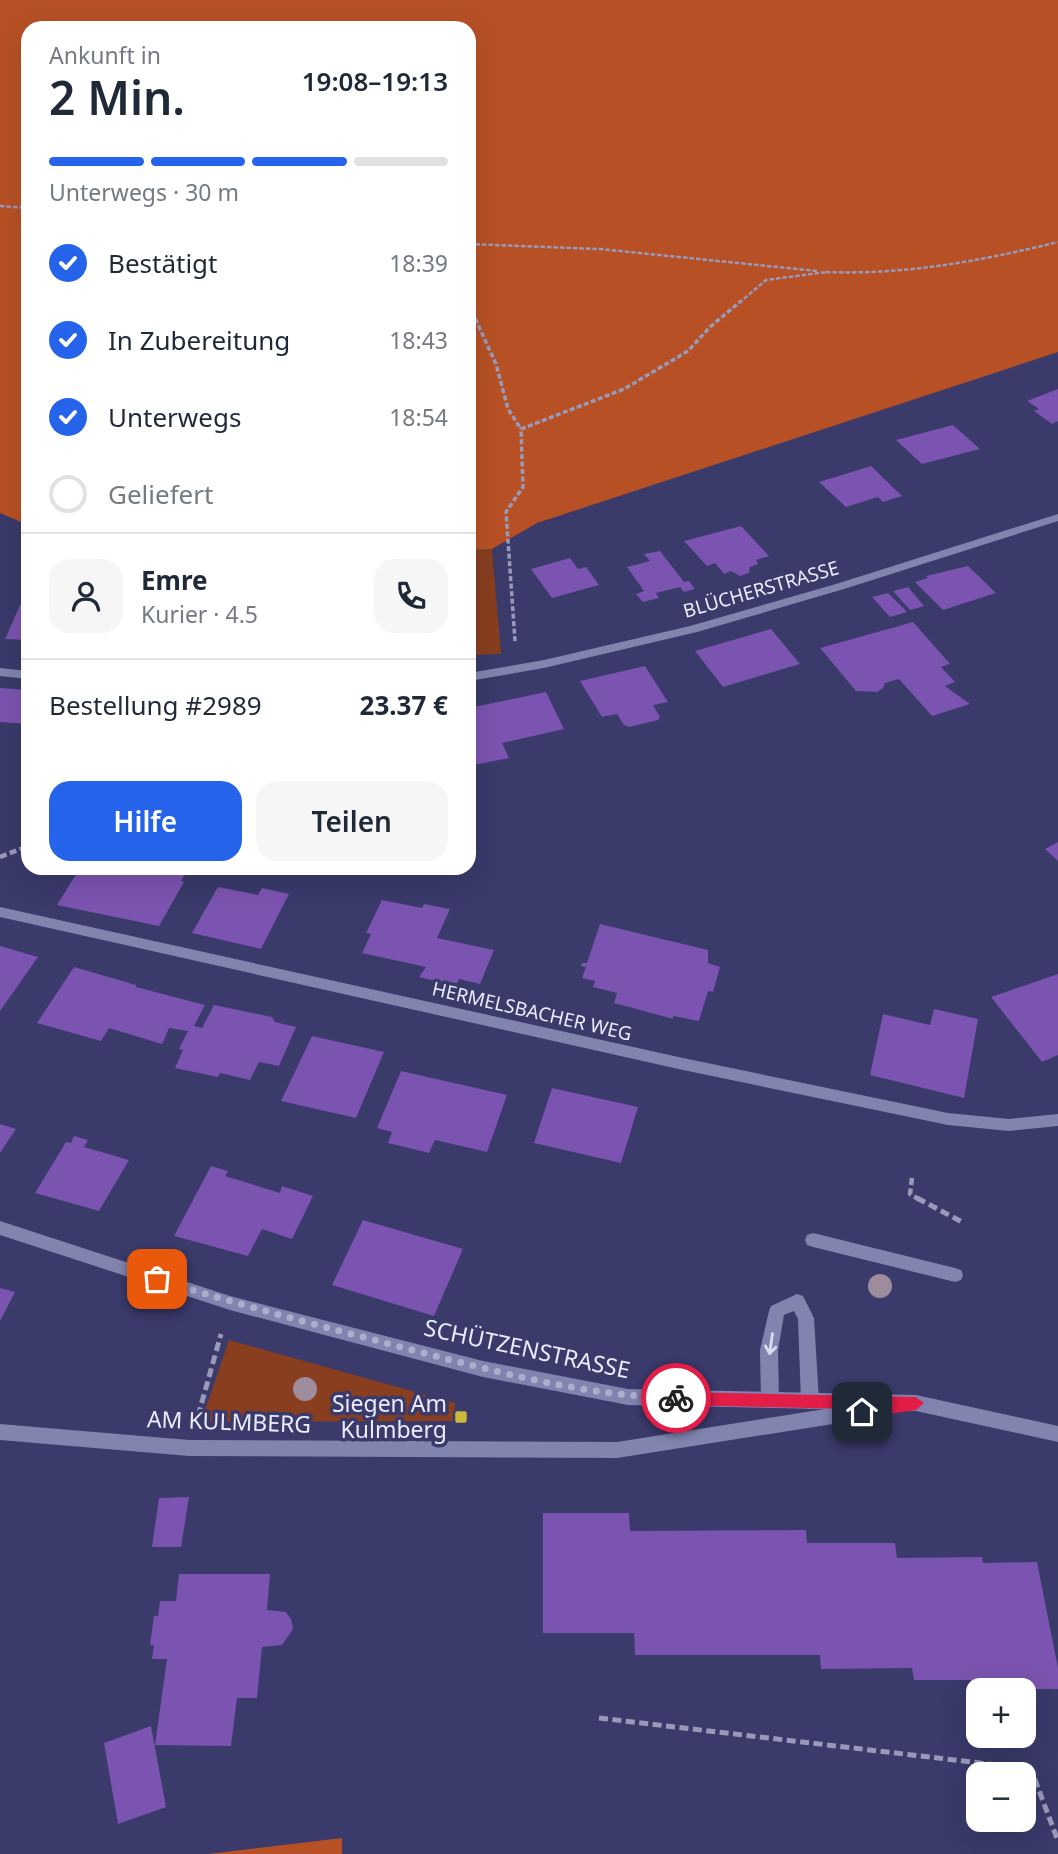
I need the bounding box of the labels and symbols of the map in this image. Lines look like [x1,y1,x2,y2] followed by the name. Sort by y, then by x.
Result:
[680,554,842,624] street label: BLÜCHERSTRASSE
[430,975,634,1047] street label: HERMELSBACHER WEG
[127,1249,187,1309] pin
[421,1311,633,1385] street label: SCHÜTZENSTRASSE
[764,1332,777,1355] one-way arrow
[641,1363,711,1433] courier
[832,1382,892,1442] pin
[332,1387,447,1445] place label: Siegen Am Kulmberg
[146,1402,312,1440] street label: AM KULMBERG
[453,1409,469,1425] marker: Siegen Am Kulmberg

